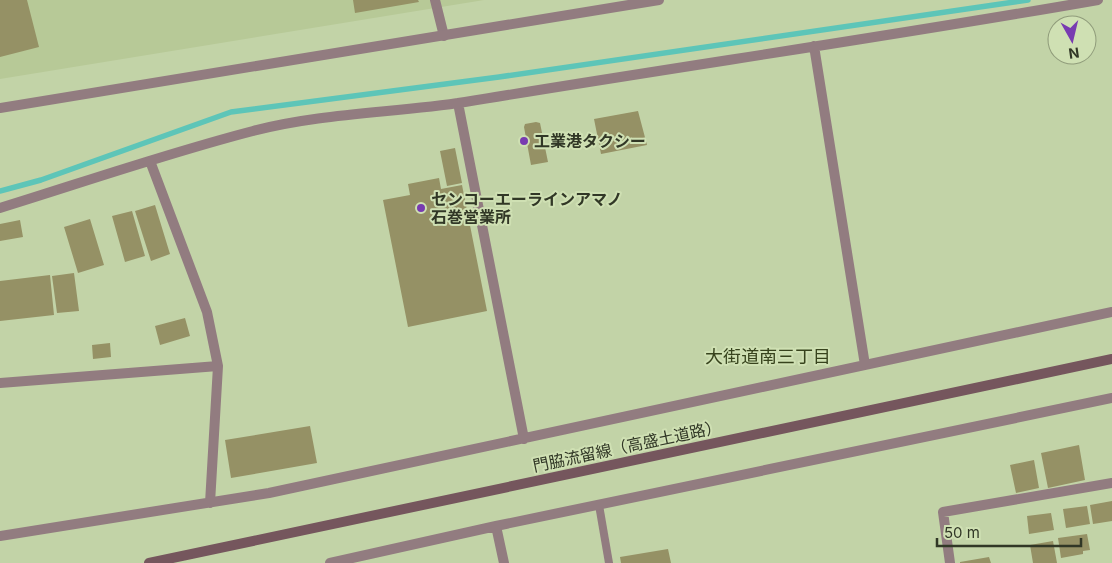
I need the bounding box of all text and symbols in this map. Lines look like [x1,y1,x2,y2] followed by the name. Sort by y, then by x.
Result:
[1047,15,1097,65] north arrow
[1067,44,1080,63] text: N
[534,131,646,151] place label: 工業港タクシー
[518,135,530,147] marker: 工業港タクシー
[431,189,623,227] place label: センコーエーラインアマノ 石巻営業所
[415,202,427,214] marker: センコーエーラインアマノ 石巻営業所
[705,346,831,367] district label: 大街道南三丁目
[531,416,723,476] street label: 門脇流留線（高盛土道路）
[937,516,1081,548] scale bar
[944,523,980,542] text: 50 m

